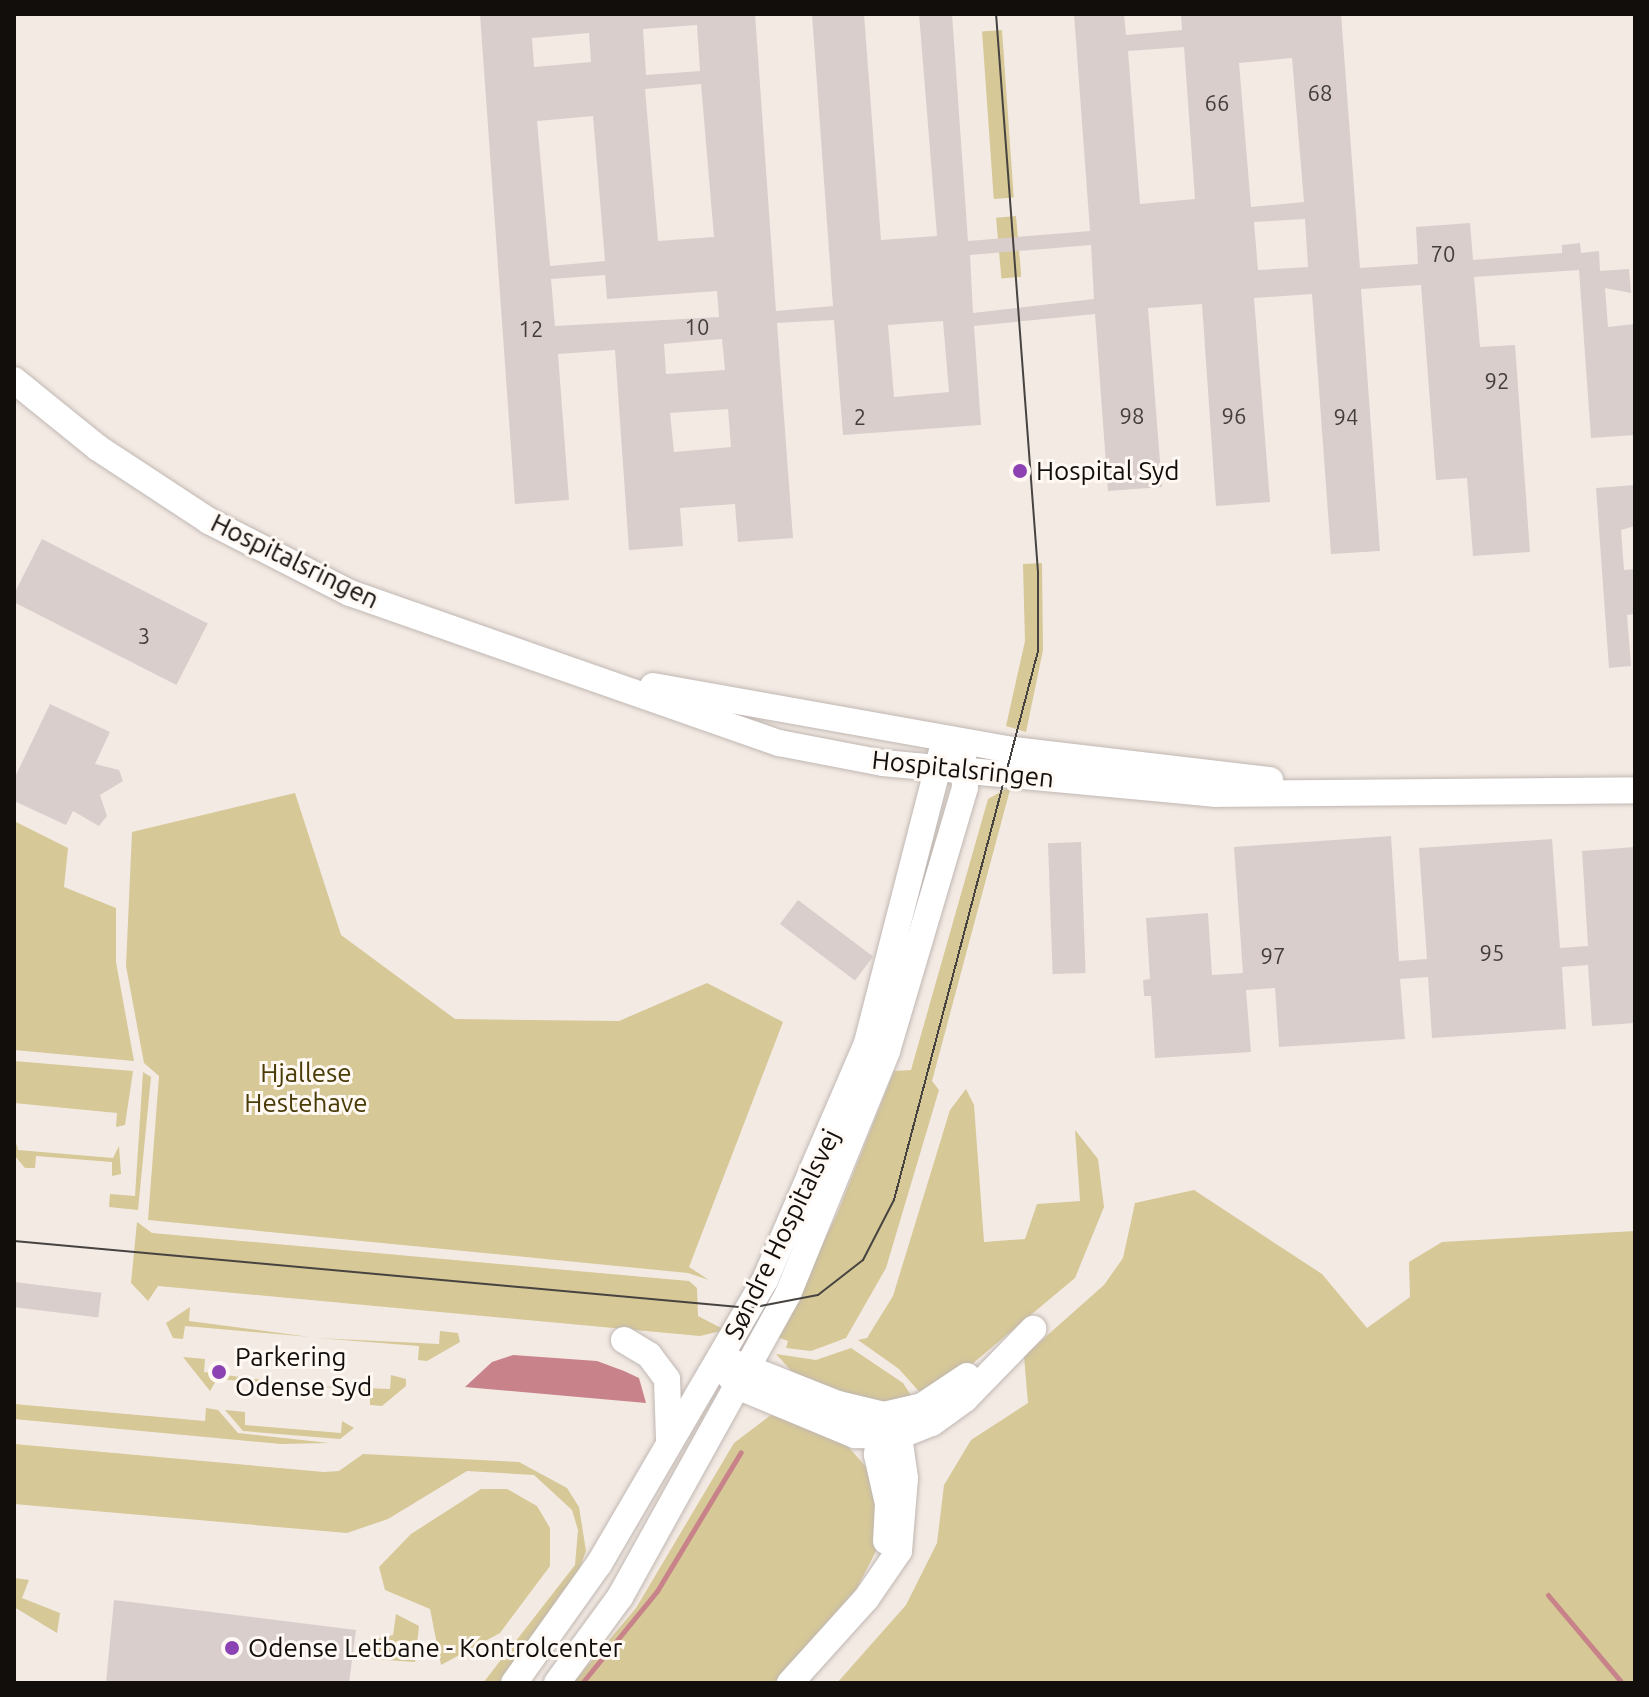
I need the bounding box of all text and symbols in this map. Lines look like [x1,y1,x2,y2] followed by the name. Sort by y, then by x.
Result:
[1308,80,1332,106] house number: 68
[1205,90,1229,116] house number: 66
[1431,241,1455,267] house number: 70
[685,314,709,340] house number: 10
[519,316,543,342] house number: 12
[1485,368,1509,394] house number: 92
[1120,403,1144,429] house number: 98
[1222,403,1246,429] house number: 96
[854,404,866,430] house number: 2
[1334,404,1358,430] house number: 94
[1036,455,1179,487] place label: Hospital Syd
[1011,462,1029,480] marker: Hospital Syd
[206,507,384,615] street label: Hospitalsringen
[138,623,150,649] house number: 3
[870,744,1056,794] street label: Hospitalsringen
[1480,940,1504,966] house number: 95
[1261,943,1285,969] house number: 97
[244,1057,368,1118] park label: Hjallese Hestehave
[718,1124,846,1344] street label: Søndre Hospitalsvej
[235,1341,372,1402] place label: Parkering Odense Syd
[210,1363,228,1381] marker: Parkering Odense Syd
[248,1632,622,1664] place label: Odense Letbane - Kontrolcenter
[223,1639,241,1657] marker: Odense Letbane - Kontrolcenter

